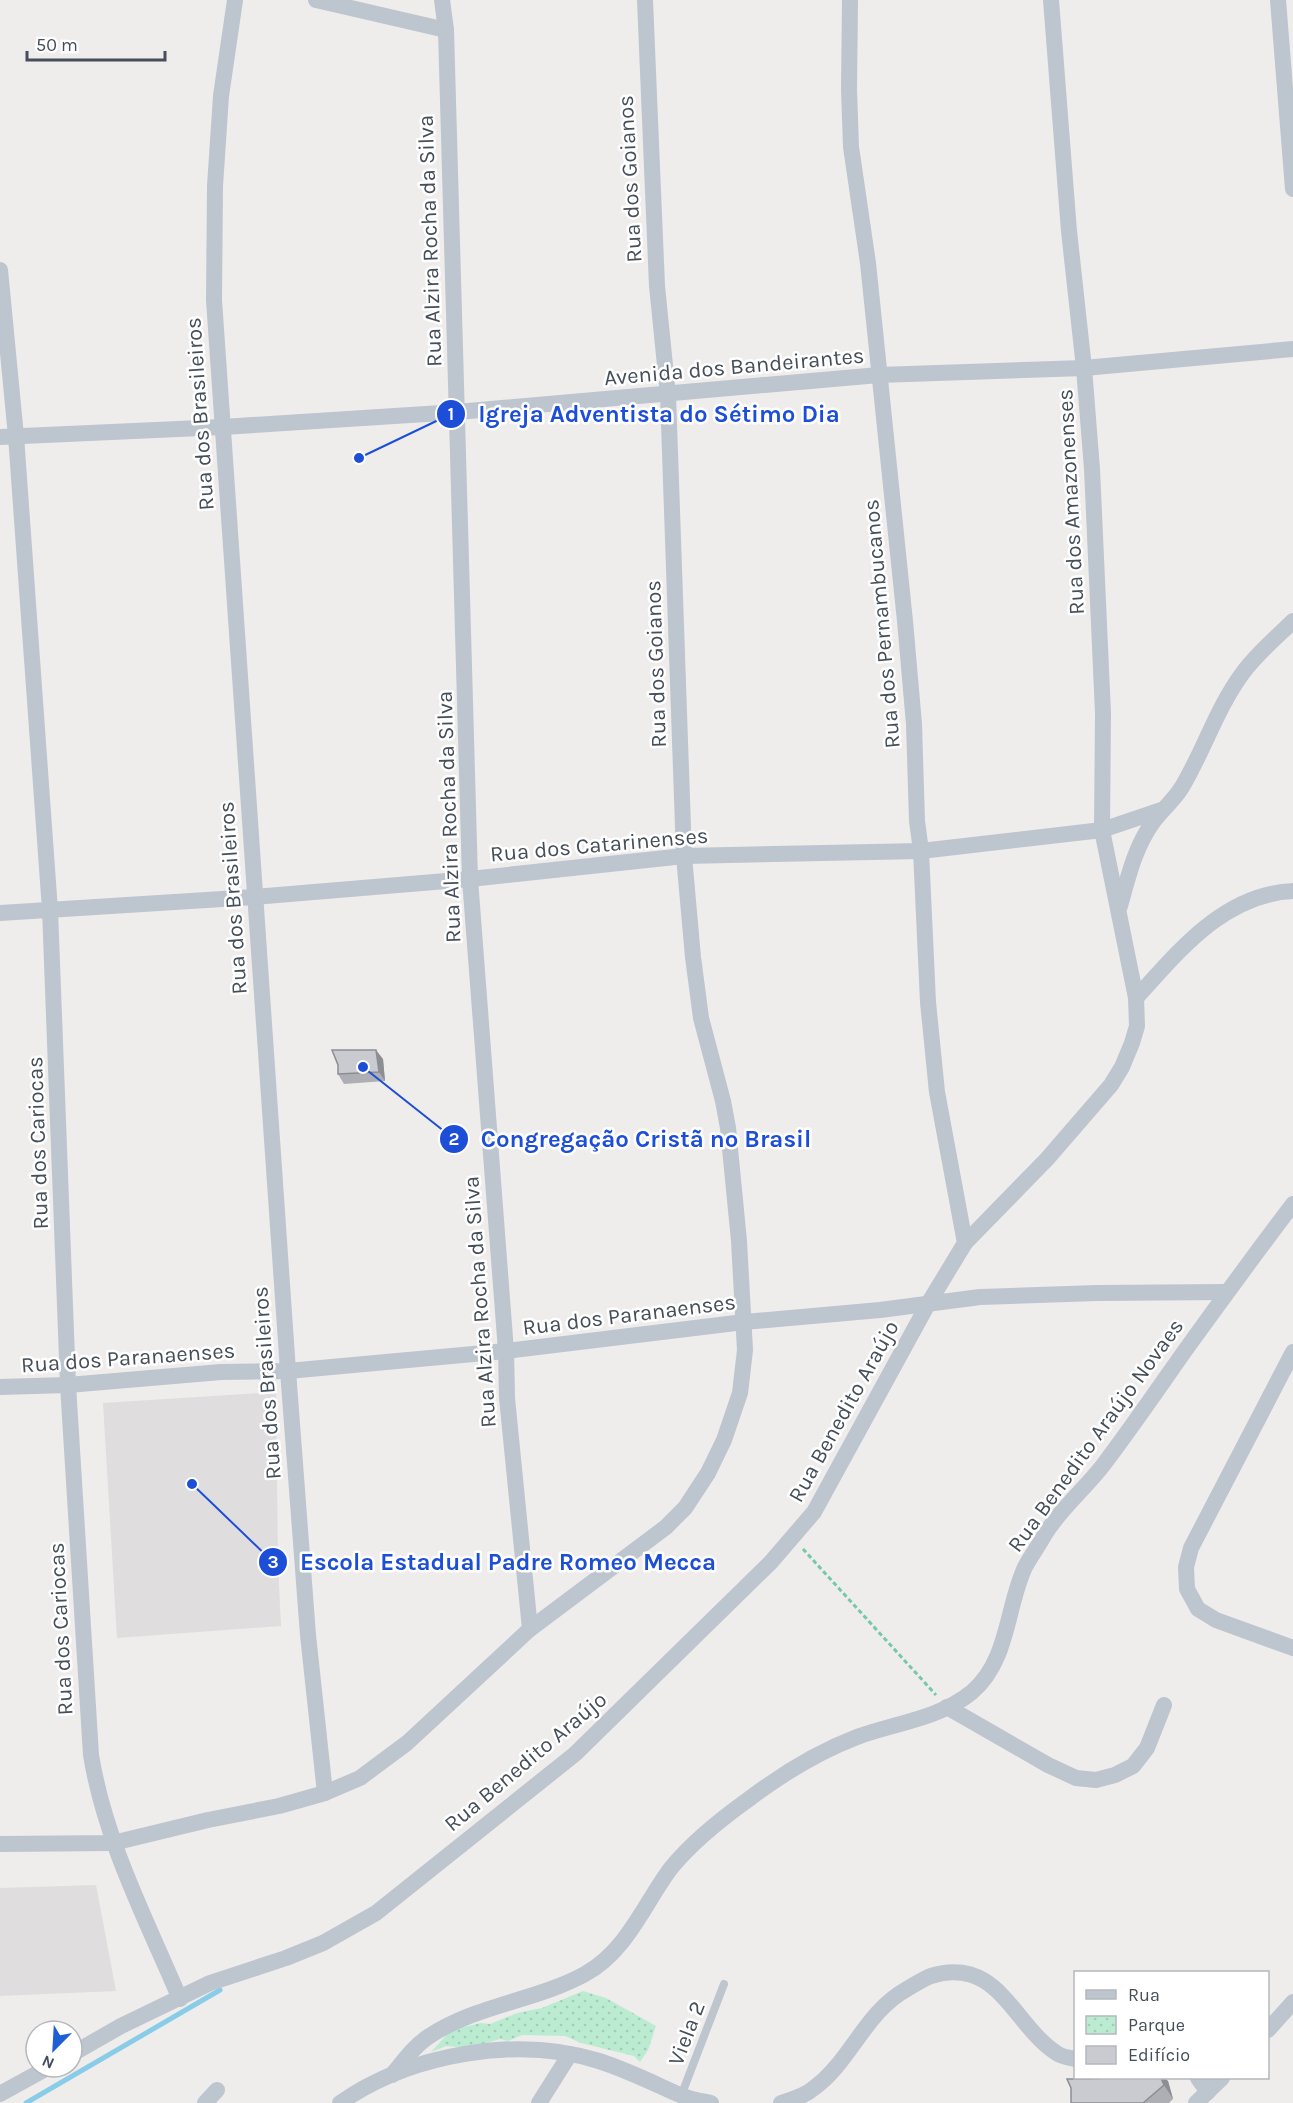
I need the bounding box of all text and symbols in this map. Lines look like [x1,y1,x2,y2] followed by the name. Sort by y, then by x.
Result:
[27,24,165,62] scale bar
[36,34,78,56] text: 50 m
[613,95,647,263] street label: Rua dos Goianos
[413,114,447,367] street label: Rua Alzira Rocha da Silva
[180,317,220,511] street label: Rua dos Brasileiros
[603,343,865,391] street label: Avenida dos Bandeirantes
[1052,388,1090,615] street label: Rua dos Amazonenses
[436,393,852,435] callout: Igreja Adventista do Sétimo Dia
[478,400,840,428] text: Igreja Adventista do Sétimo Dia
[448,403,454,425] text: 1
[858,498,906,750] street label: Rua dos Pernambucanos
[640,580,672,748] street label: Rua dos Goianos
[432,690,466,943] street label: Rua Alzira Rocha da Silva
[213,801,253,995] street label: Rua dos Brasileiros
[489,823,709,867] street label: Rua dos Catarinenses
[22,1056,54,1230] street label: Rua dos Cariocas
[439,1118,823,1160] callout: Congregação Cristã no Brasil
[481,1125,811,1153] text: Congregação Cristã no Brasil
[449,1128,459,1150] text: 2
[458,1175,502,1429] street label: Rua Alzira Rocha da Silva
[247,1286,287,1480] street label: Rua dos Brasileiros
[521,1289,737,1341] street label: Rua dos Paranaenses
[1002,1314,1189,1557] street label: Rua Benedito Araújo Novaes
[783,1316,905,1507] street label: Rua Benedito Araújo
[20,1338,236,1378] street label: Rua dos Paranaenses
[258,1541,728,1583] callout: Escola Estadual Padre Romeo Mecca
[43,1542,79,1716] street label: Rua dos Cariocas
[300,1548,716,1576] text: Escola Estadual Padre Romeo Mecca
[267,1551,279,1573] text: 3
[439,1686,612,1837] street label: Rua Benedito Araújo
[1074,1971,1269,2079] legend
[1128,1984,1160,2006] text: Rua
[663,1998,711,2069] street label: Viela 2
[1128,2014,1185,2036] text: Parque
[24,2019,84,2079] north arrow
[1128,2044,1190,2066] text: Edifício
[39,2051,57,2073] text: N

